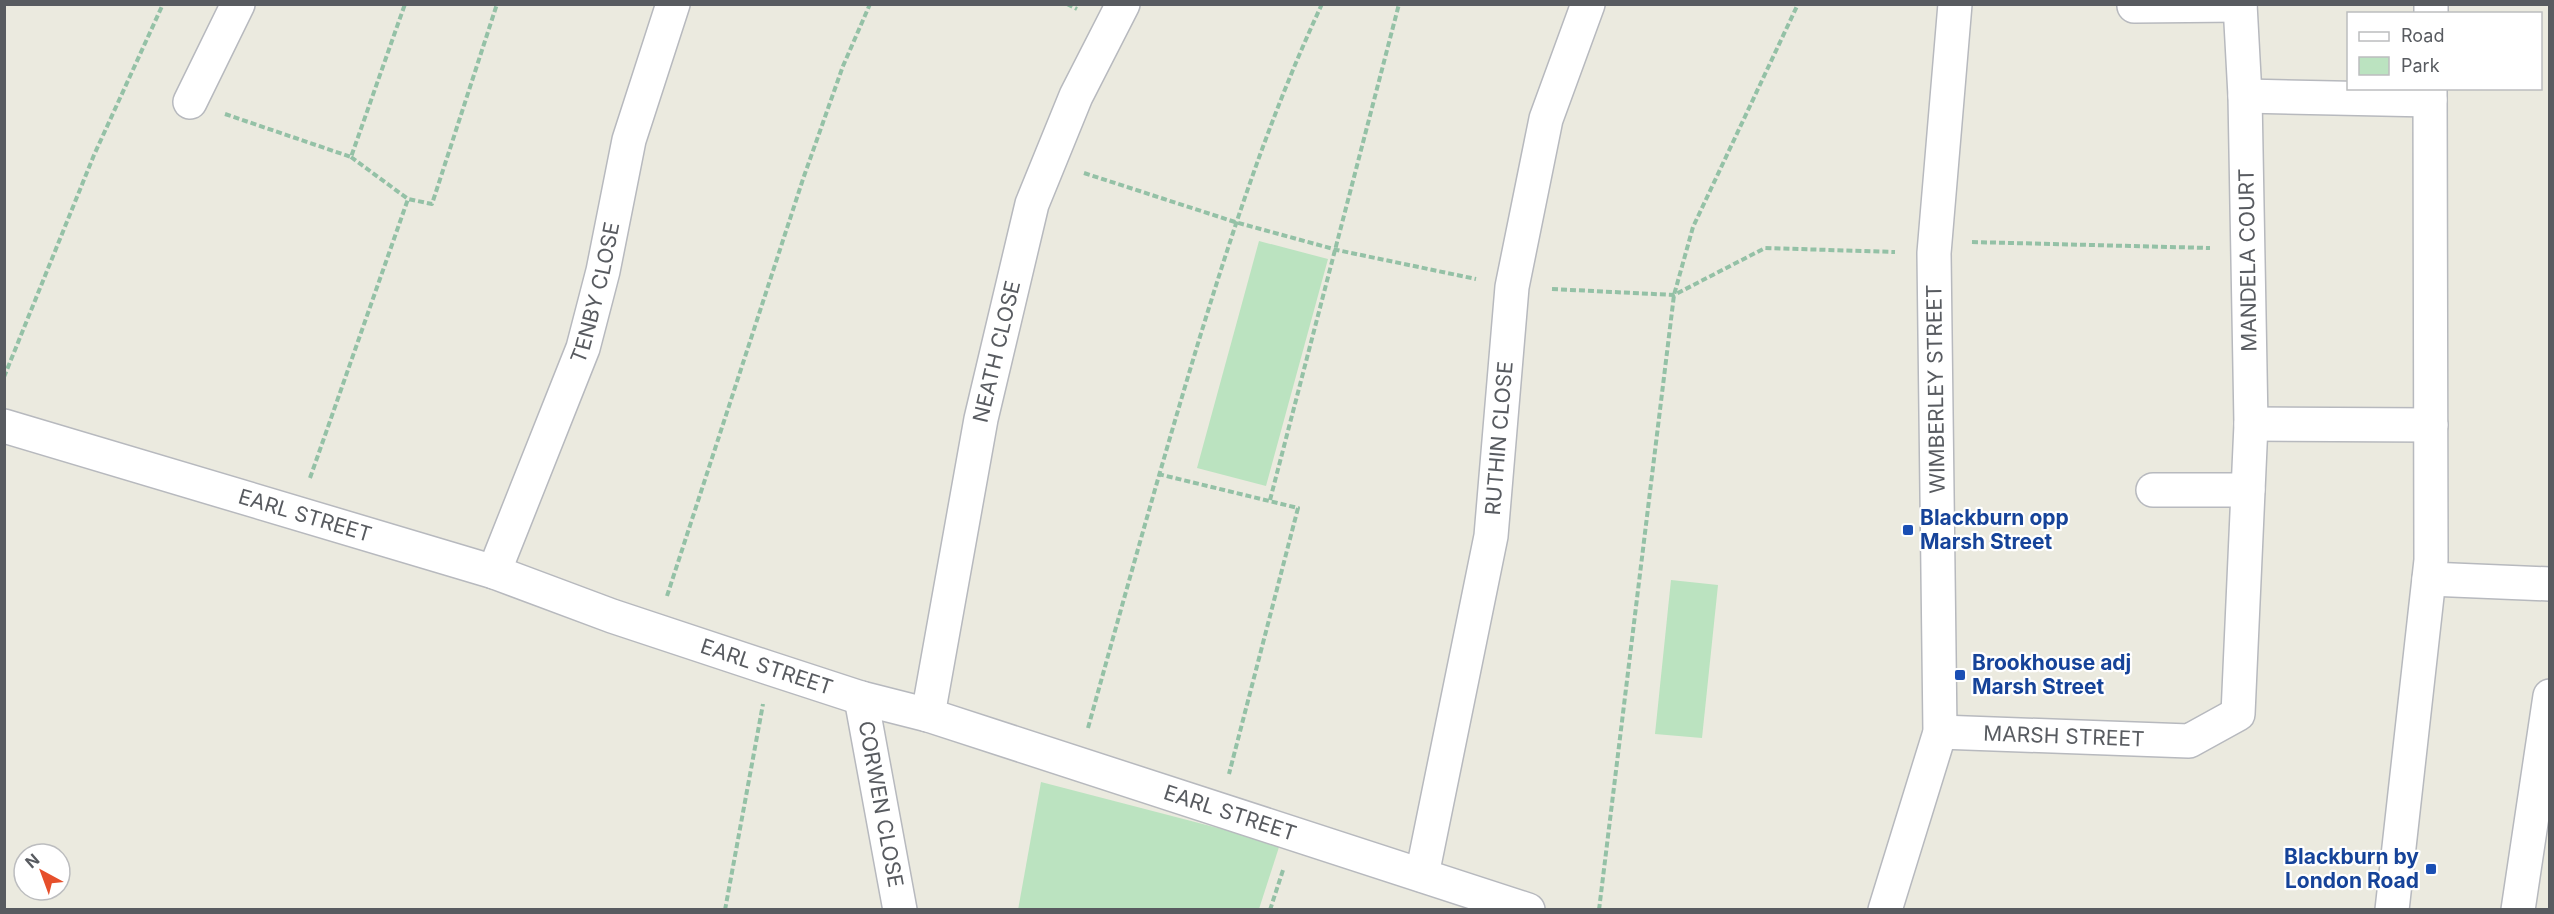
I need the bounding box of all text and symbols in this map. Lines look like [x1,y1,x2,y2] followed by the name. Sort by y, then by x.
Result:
[2347,12,2542,90] legend
[2401,25,2444,46] text: Road
[2401,55,2440,76] text: Park
[2233,168,2262,352] street label: MANDELA COURT
[565,220,624,367] street label: TENBY CLOSE
[968,278,1025,425] street label: NEATH CLOSE
[1921,284,1950,494] street label: WIMBERLEY STREET
[1480,360,1518,516] street label: RUTHIN CLOSE
[235,484,375,547] street label: EARL STREET
[1920,505,2069,554] place label: Blackburn opp Marsh Street
[1901,523,1915,537] marker: Blackburn opp Marsh Street
[697,633,836,700] street label: EARL STREET
[1972,650,2131,699] place label: Brookhouse adj Marsh Street
[1953,668,1967,682] marker: Brookhouse adj Marsh Street
[853,719,909,889] street label: CORWEN CLOSE
[1983,721,2145,751] street label: MARSH STREET
[1161,779,1299,846] street label: EARL STREET
[12,842,72,902] north arrow
[2284,844,2419,893] place label: Blackburn by London Road
[21,849,43,872] text: N
[2424,862,2438,876] marker: Blackburn by London Road

